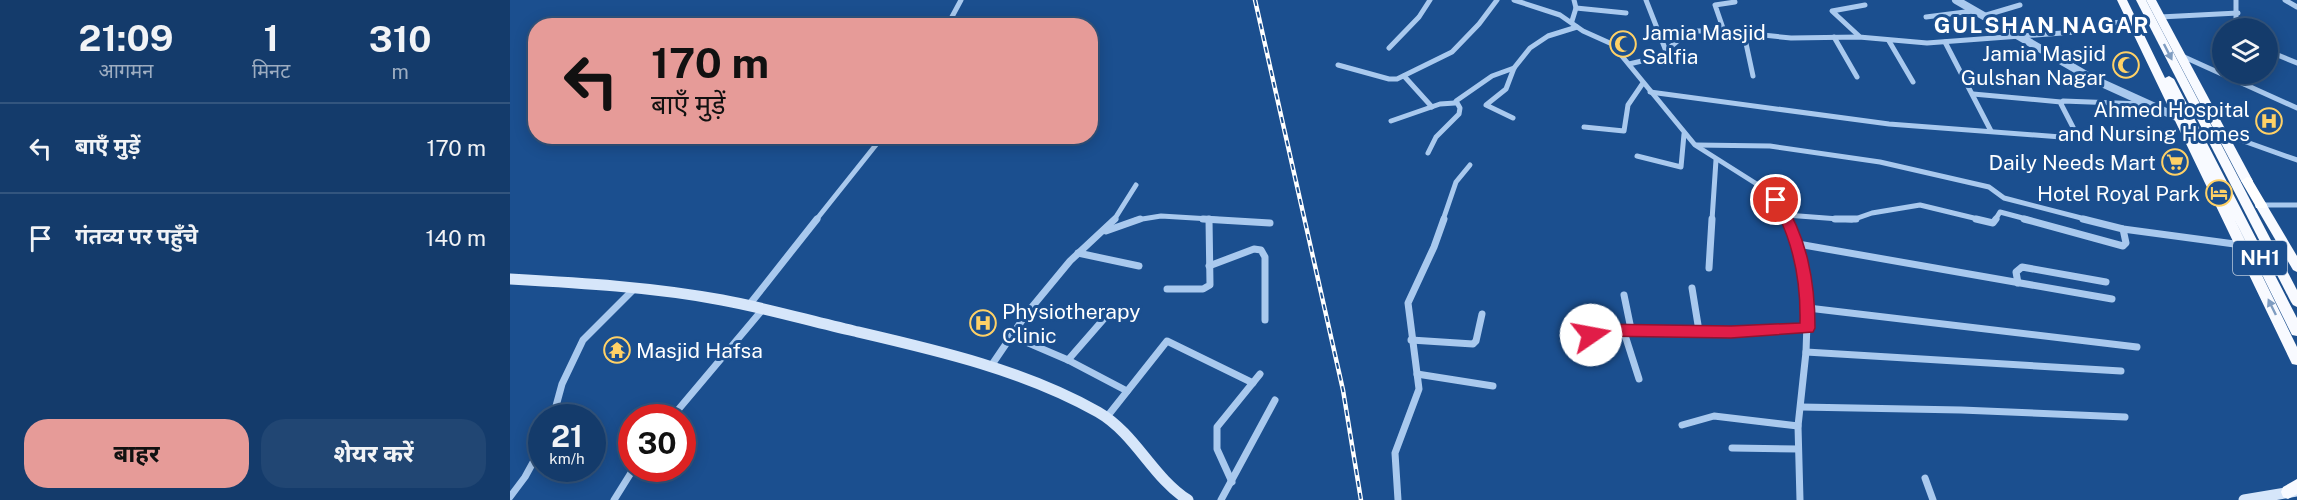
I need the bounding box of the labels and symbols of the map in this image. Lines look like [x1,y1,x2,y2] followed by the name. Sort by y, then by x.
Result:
[1934,12,2150,38] district label: GULSHAN NAGAR
[1642,20,1766,69] place label: Jamia Masjid Salfia
[1608,29,1638,59] mosque icon: Jamia Masjid Salfia
[1961,41,2106,90] place label: Jamia Masjid Gulshan Nagar
[2163,43,2173,60] one-way arrow
[2111,50,2141,80] mosque icon: Jamia Masjid Gulshan Nagar
[2058,97,2250,146] place label: Ahmed Hospital and Nursing Homes
[2254,106,2284,136] hospital icon: Ahmed Hospital and Nursing Homes
[2160,147,2190,177] supermarket icon: Daily Needs Mart
[1988,150,2156,175] place label: Daily Needs Mart
[1750,174,1801,225] pin
[2204,178,2234,208] hotel icon: Hotel Royal Park
[2037,181,2200,206] place label: Hotel Royal Park
[2233,241,2287,275] road number: NH1
[1002,299,1141,348] place label: Physiotherapy Clinic
[2267,299,2276,316] one-way arrow
[1559,303,1623,367] position arrow
[968,308,998,338] hospital icon: Physiotherapy Clinic
[602,335,632,365] temple icon: Masjid Hafsa
[636,338,763,363] place label: Masjid Hafsa
[618,404,696,482] speed limit sign: 30

